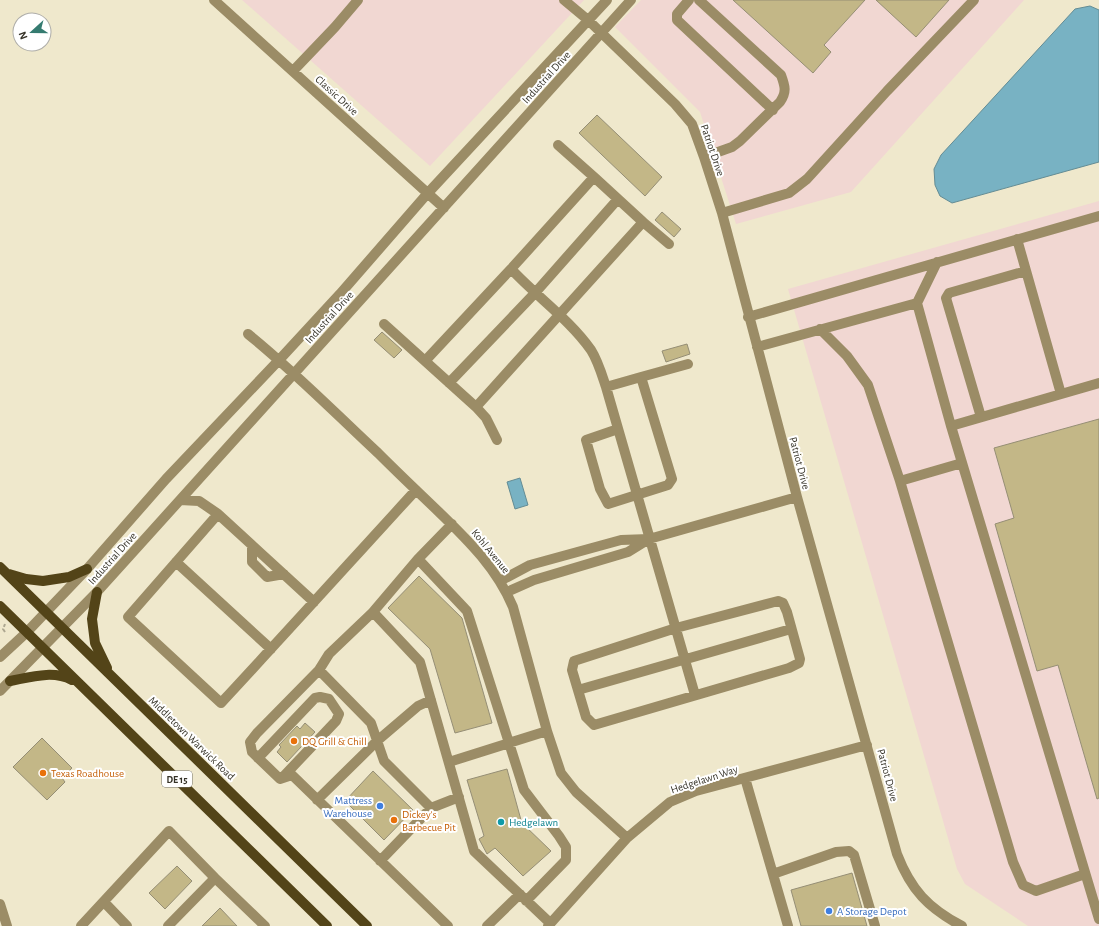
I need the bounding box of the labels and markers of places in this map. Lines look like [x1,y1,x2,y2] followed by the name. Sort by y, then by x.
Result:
[289,736,299,746] marker: DQ Grill & Chill
[302,736,367,747] place label: DQ Grill & Chill
[38,768,48,778] marker: Texas Roadhouse
[51,768,124,779] place label: Texas Roadhouse
[323,795,372,819] place label: Mattress Warehouse
[375,801,385,811] marker: Mattress Warehouse
[402,809,456,833] place label: Dickey's Barbecue Pit
[389,815,399,825] marker: Dickey's Barbecue Pit
[496,817,506,827] marker: Hedgelawn
[509,817,558,828] place label: Hedgelawn
[824,906,834,916] marker: A Storage Depot
[837,906,907,917] place label: A Storage Depot

